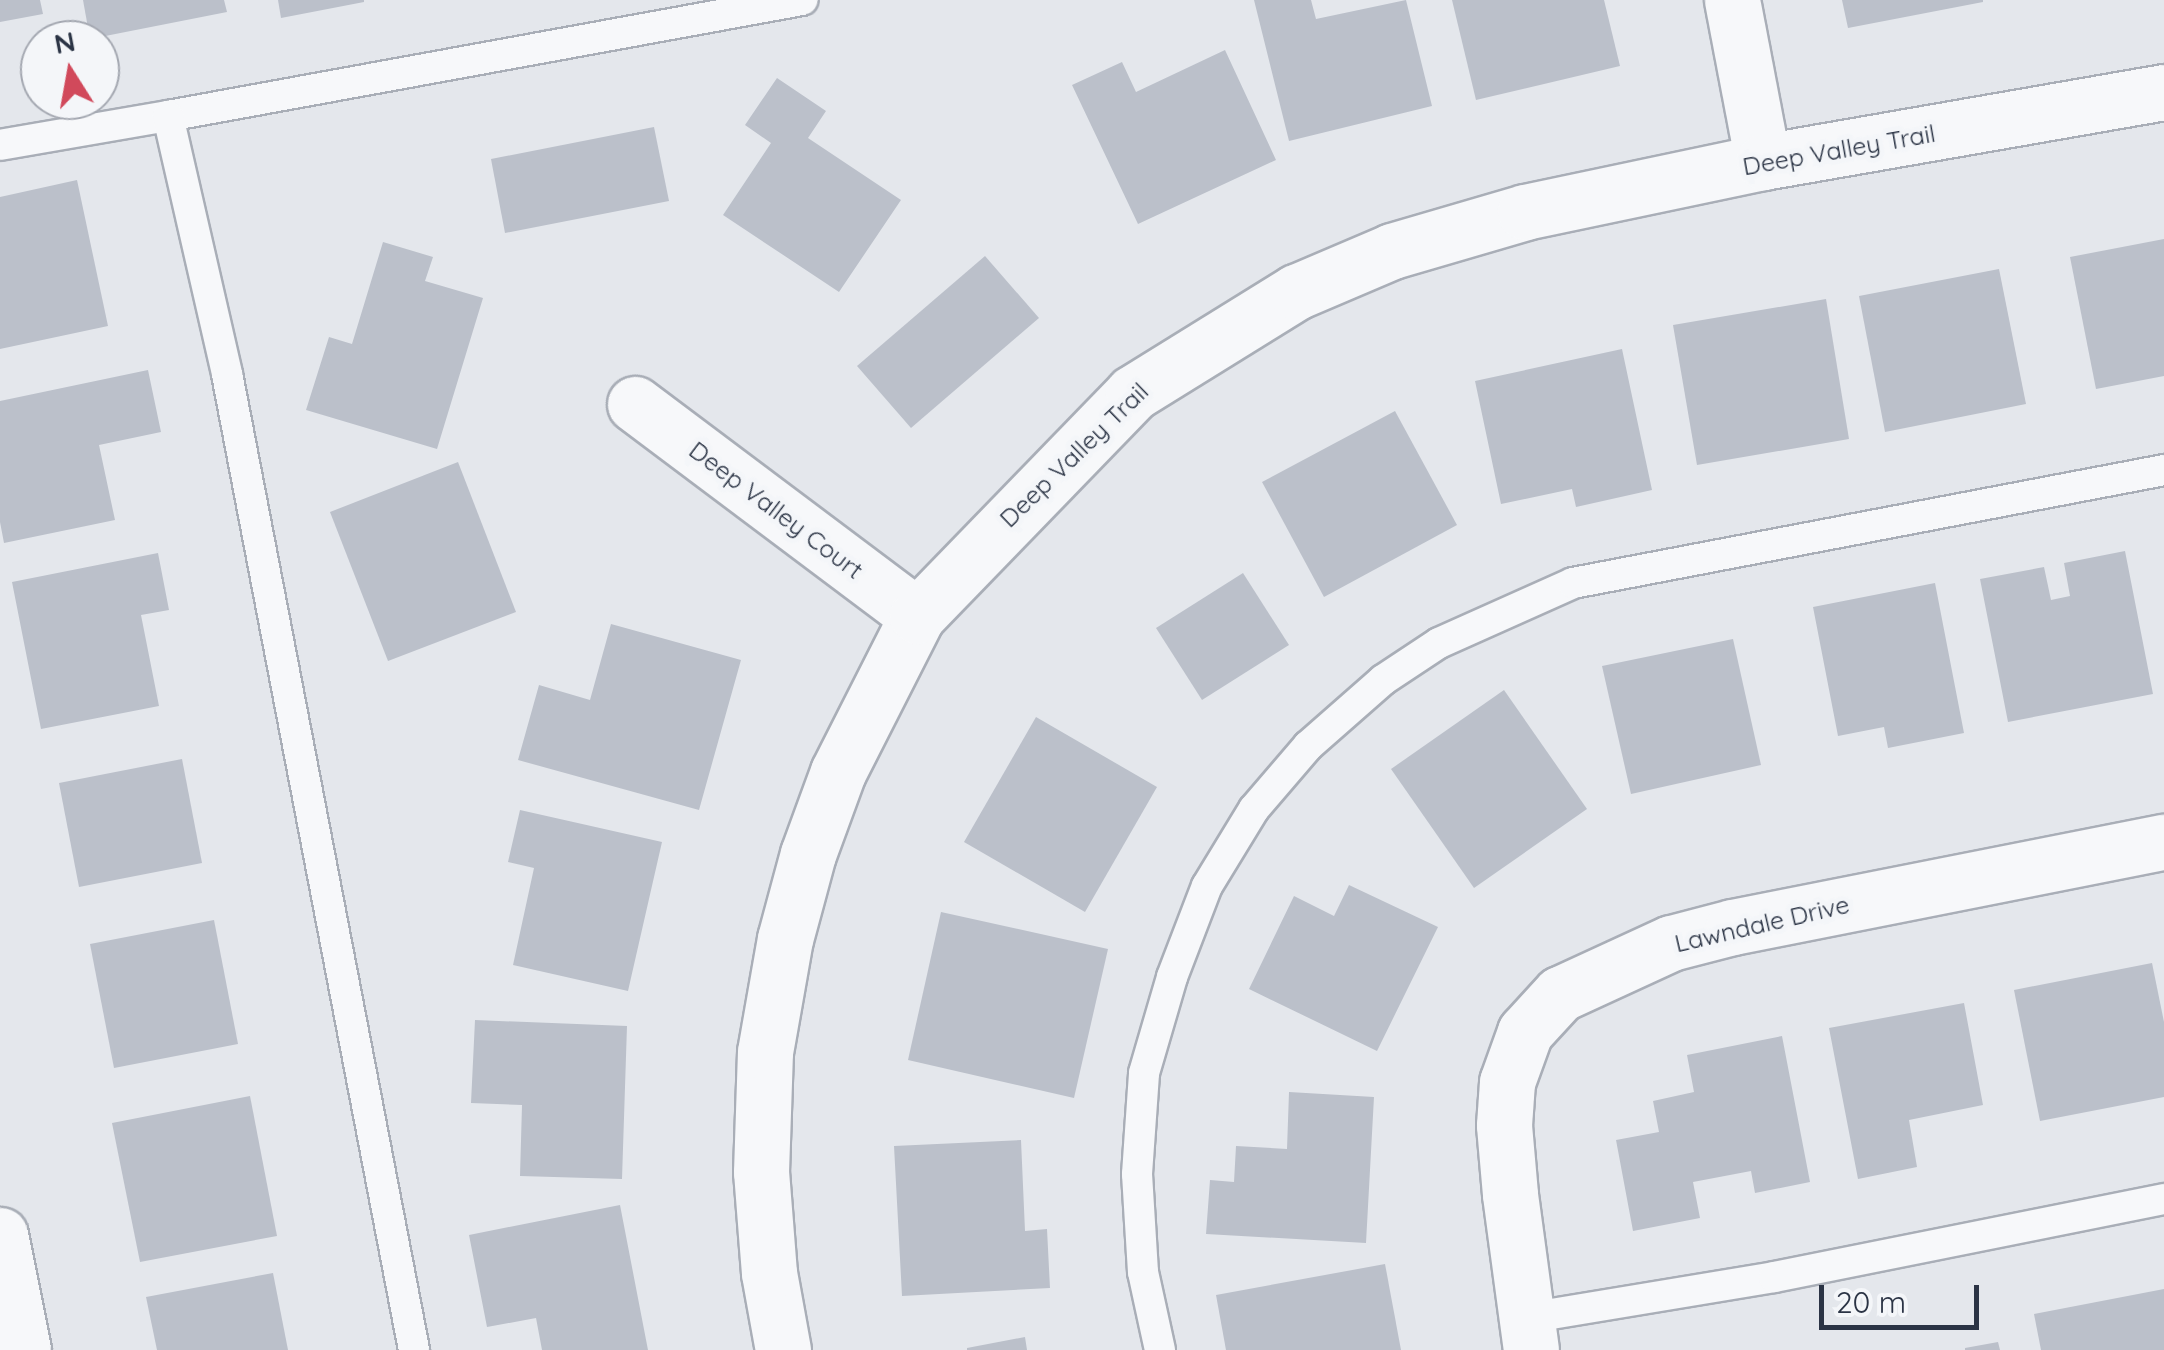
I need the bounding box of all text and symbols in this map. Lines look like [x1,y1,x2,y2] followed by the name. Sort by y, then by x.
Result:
[20,20,120,120] north arrow
[51,23,78,61] text: N
[1740,118,1938,182] street label: Deep Valley Trail
[993,376,1155,534] street label: Deep Valley Trail
[683,435,869,585] street label: Deep Valley Court
[1672,889,1852,959] street label: Lawndale Drive
[1824,1265,1984,1327] scale bar
[1836,1283,1906,1321] text: 20 m

